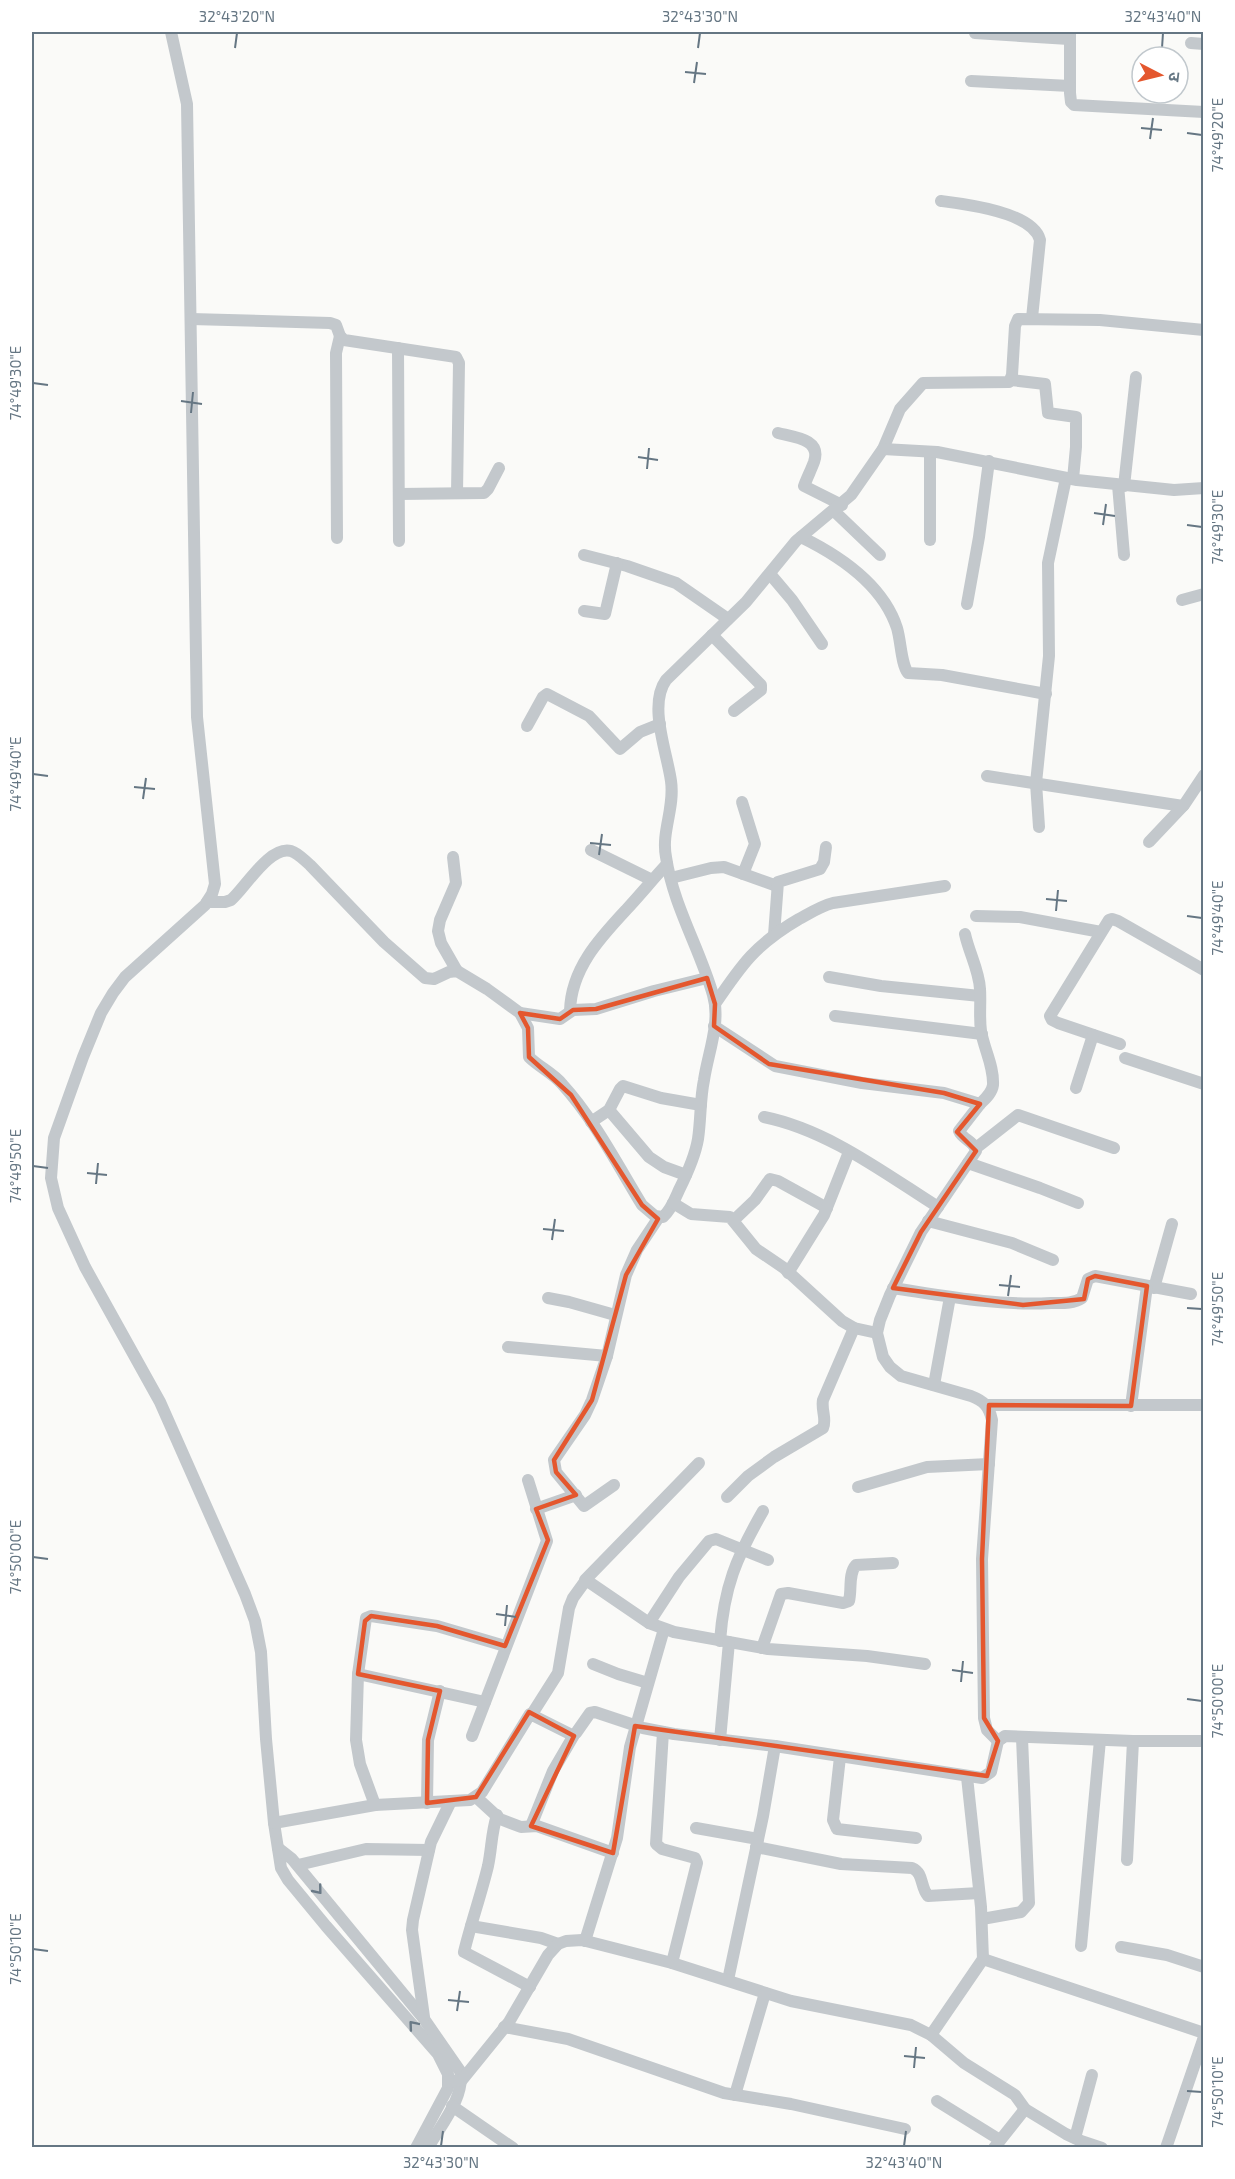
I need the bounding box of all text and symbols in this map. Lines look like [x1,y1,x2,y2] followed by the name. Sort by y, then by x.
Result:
[199,7,275,25] text: 32°43'20"N
[662,7,738,25] text: 32°43'30"N
[1125,7,1201,25] text: 32°43'40"N
[1130,45,1190,105] north arrow
[1165,71,1185,83] text: उ
[1208,98,1226,172] text: 74°49'20"E
[6,346,24,420] text: 74°49'30"E
[1208,490,1226,564] text: 74°49'30"E
[6,737,24,811] text: 74°49'40"E
[1208,881,1226,955] text: 74°49'40"E
[6,1129,24,1203] text: 74°49'50"E
[1208,1272,1226,1346] text: 74°49'50"E
[6,1520,24,1594] text: 74°50'00"E
[1208,1664,1226,1738] text: 74°50'00"E
[311,1883,322,1894] one-way arrow
[6,1913,24,1985] text: 74°50'10"E
[409,2021,420,2032] one-way arrow
[1208,2056,1226,2128] text: 74°50'10"E
[403,2153,479,2171] text: 32°43'30"N
[866,2153,942,2171] text: 32°43'40"N

